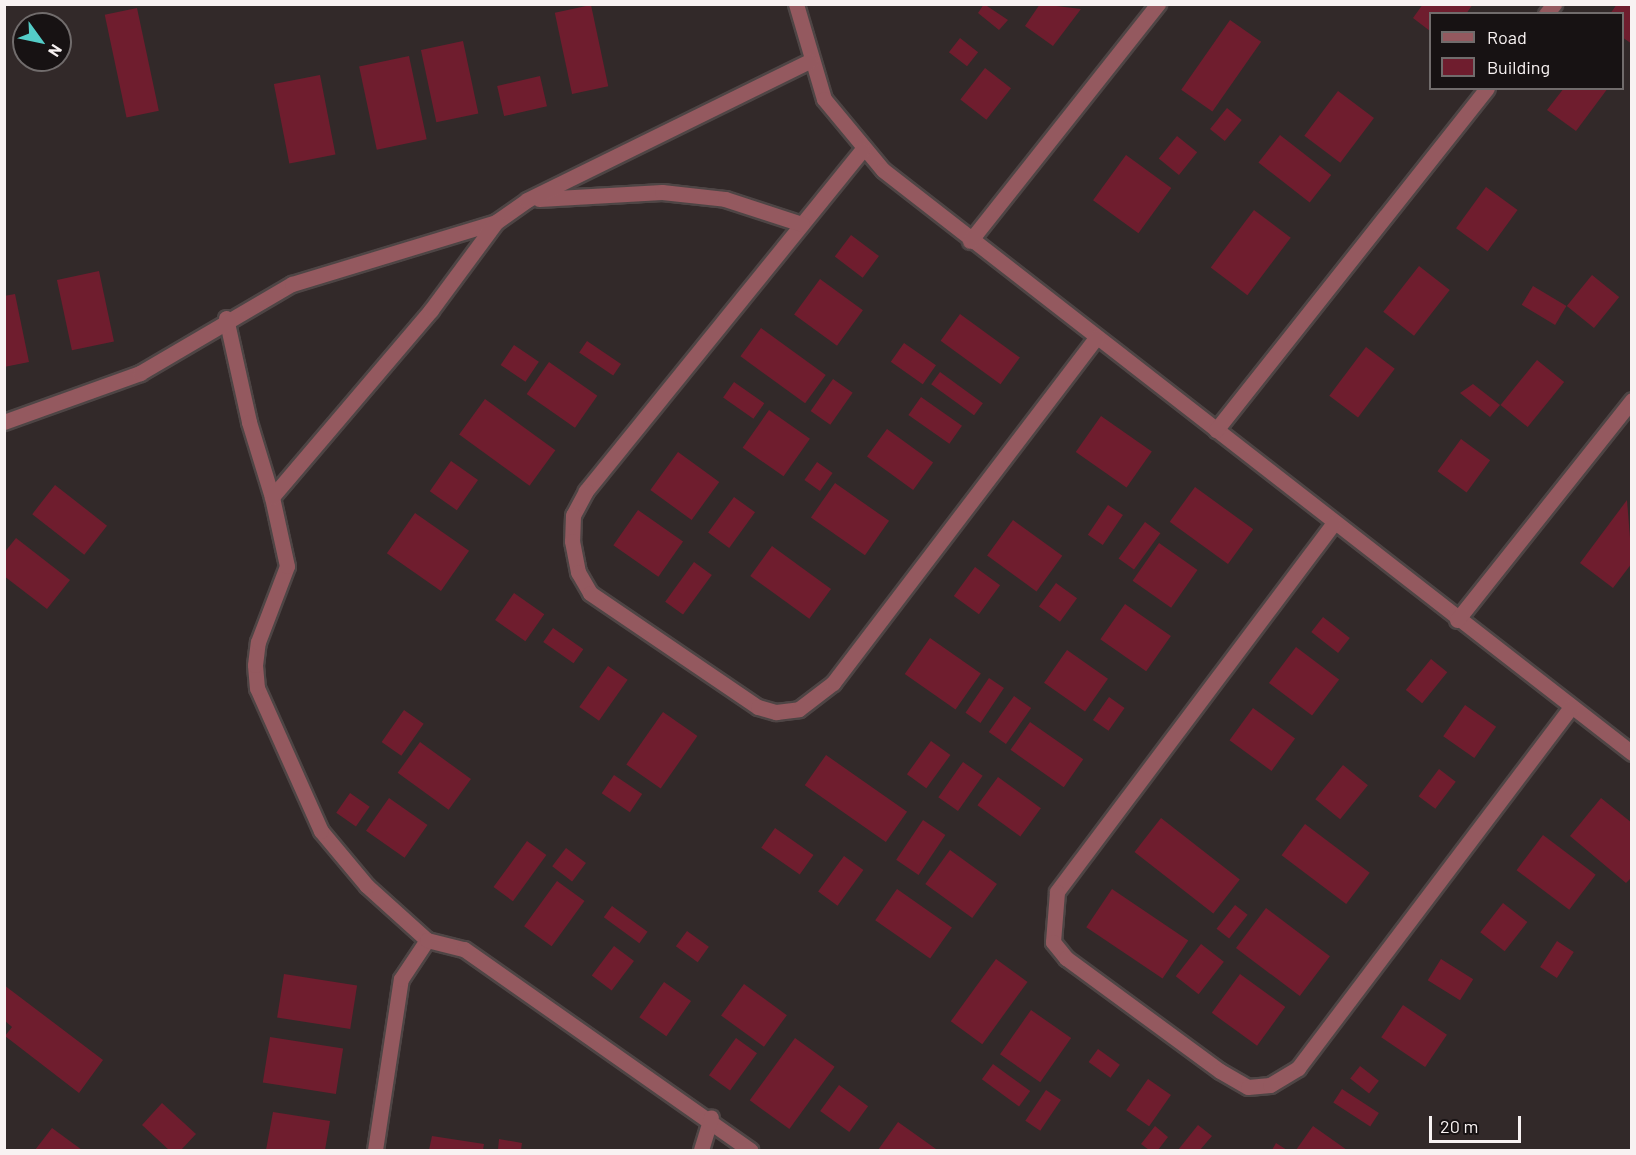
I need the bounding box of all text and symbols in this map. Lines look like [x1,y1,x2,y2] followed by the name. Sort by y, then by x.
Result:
[12,12,72,72] north arrow
[1429,12,1624,90] legend
[1487,26,1527,48] text: Road
[45,41,67,61] text: N
[1487,56,1550,78] text: Building
[1432,1104,1524,1142] scale bar
[1440,1115,1478,1137] text: 20 m

